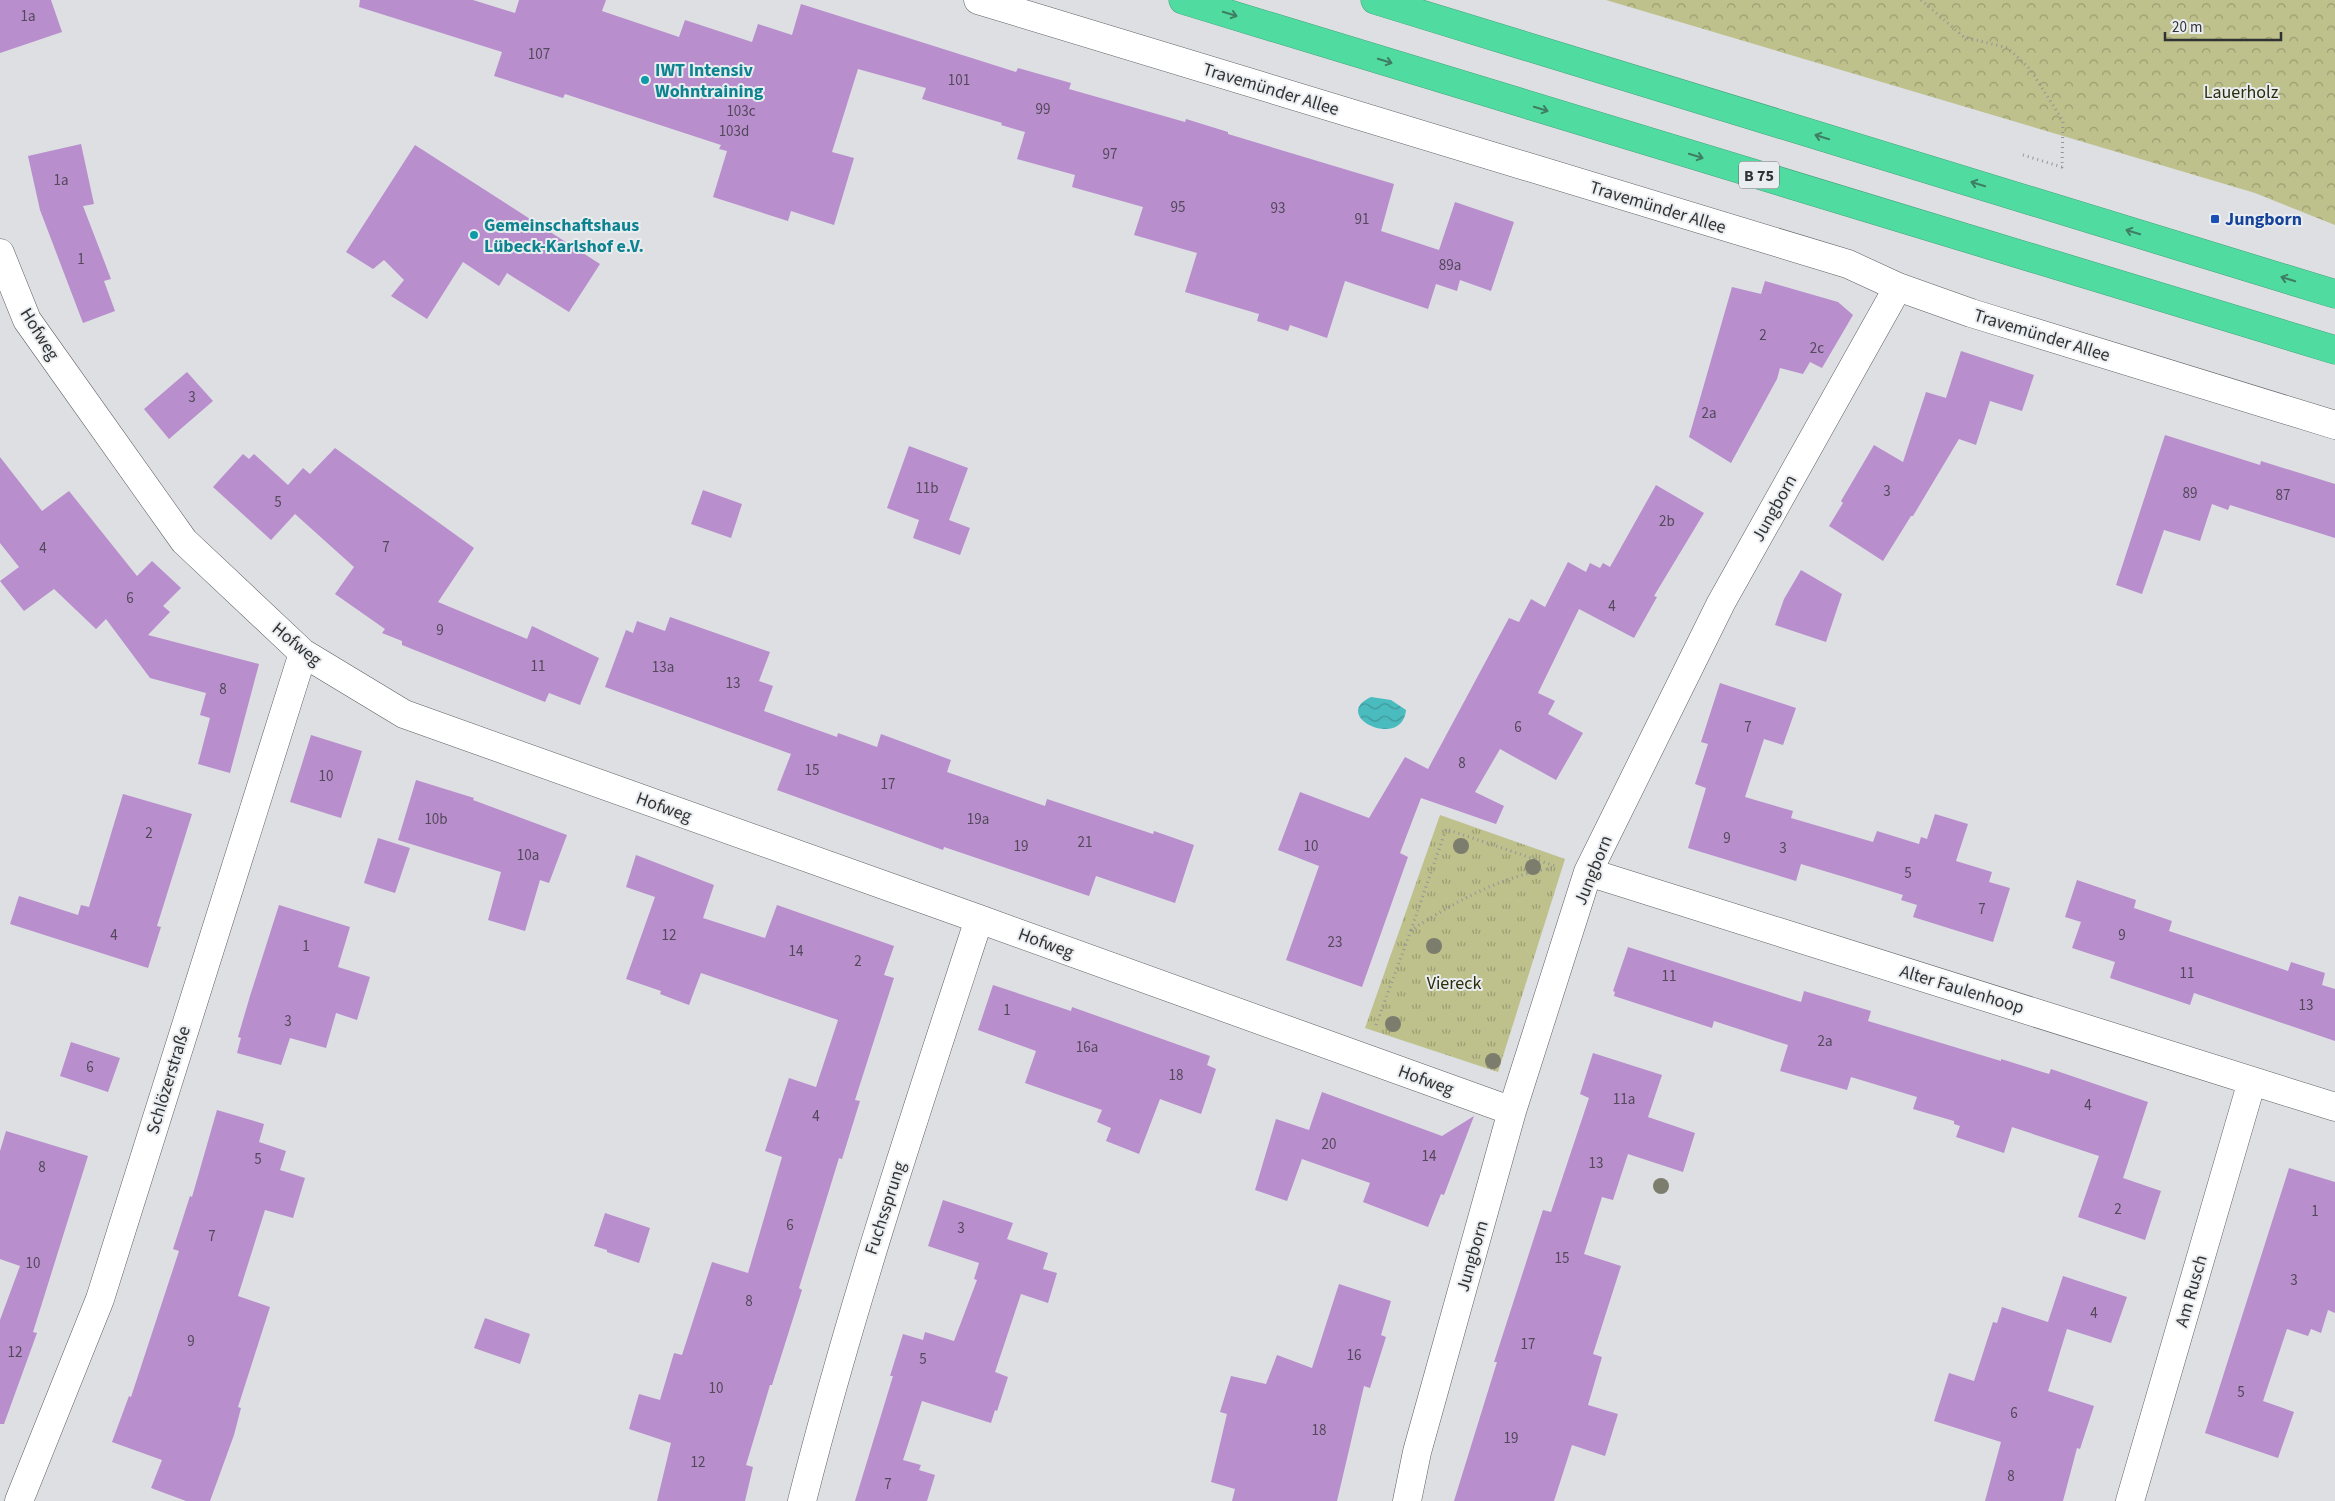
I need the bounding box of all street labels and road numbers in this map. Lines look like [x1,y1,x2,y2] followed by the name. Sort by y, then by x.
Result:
[1200,57,1342,122] street label: Travemünder Allee
[1739,162,1779,188] road number: B 75
[1587,175,1729,240] street label: Travemünder Allee
[14,303,65,365] street label: Hofweg
[1971,303,2113,368] street label: Travemünder Allee
[1746,470,1803,546] street label: Jungborn
[267,617,327,672] street label: Hofweg
[633,786,695,829] street label: Hofweg
[1568,832,1619,909] street label: Jungborn
[1015,922,1077,965] street label: Hofweg
[1897,959,2027,1020] street label: Alter Faulenhoop
[140,1023,197,1137] street label: Schlözerstraße
[1395,1059,1457,1102] street label: Hofweg
[859,1158,912,1258] street label: Fuchssprung
[1450,1218,1495,1295] street label: Jungborn
[2169,1252,2214,1330] street label: Am Rusch

